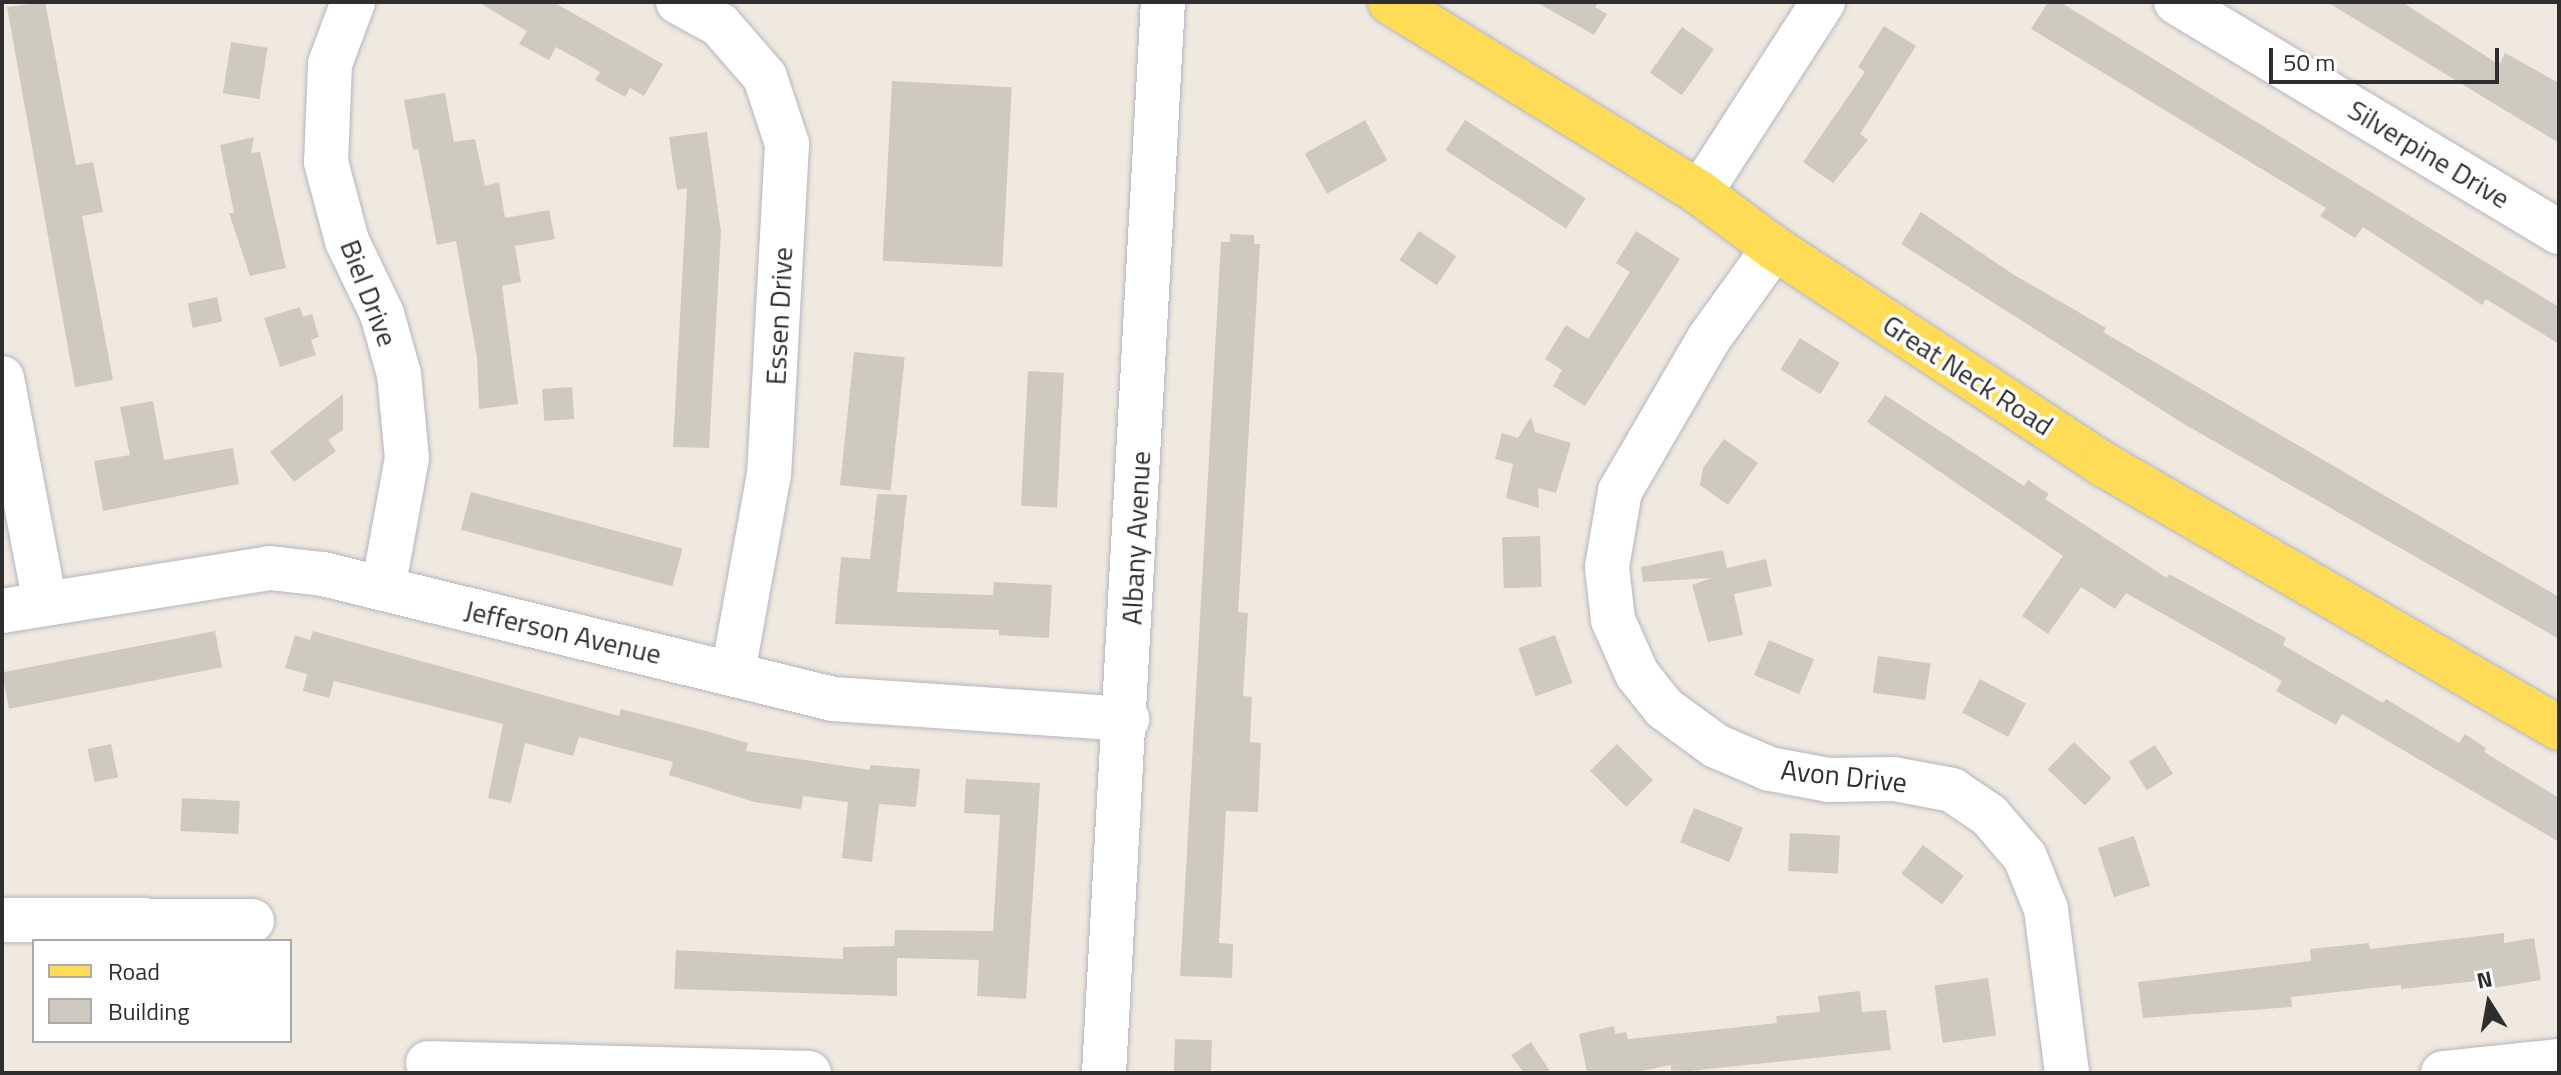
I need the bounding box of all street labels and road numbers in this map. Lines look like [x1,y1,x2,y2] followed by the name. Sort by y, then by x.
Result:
[2342,93,2516,215] street label: Silverpine Drive
[333,235,405,351] street label: Biel Drive
[759,246,799,386] street label: Essen Drive
[1877,307,2059,443] street label: Great Neck Road
[1115,450,1157,626] street label: Albany Avenue
[461,593,665,671] street label: Jefferson Avenue
[1779,753,1909,799] street label: Avon Drive

